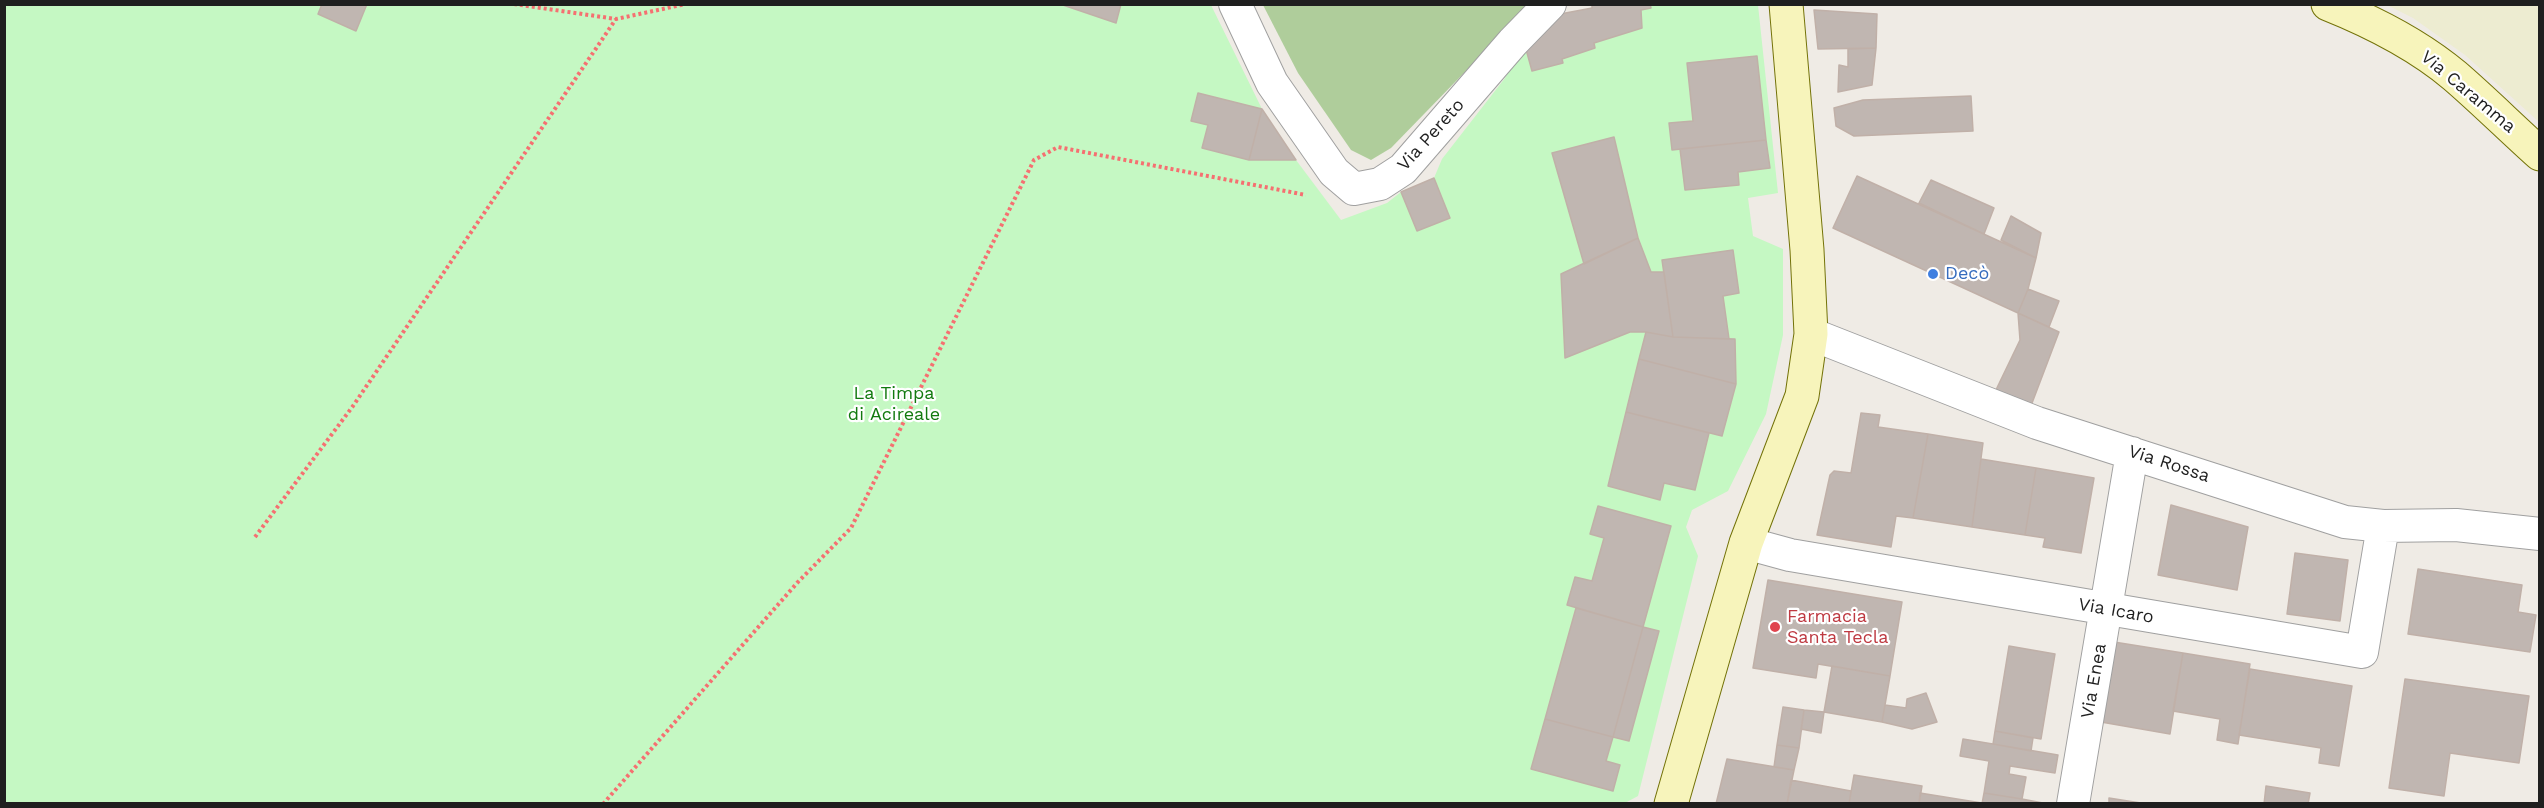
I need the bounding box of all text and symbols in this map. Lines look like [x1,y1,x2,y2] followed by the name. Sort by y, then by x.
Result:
[2416,46,2520,138] street label: Via Caramma
[1393,95,1469,175] street label: Via Pereto
[1945,263,1989,285] place label: Decò
[1926,267,1940,281] marker: Decò
[848,383,940,426] park label: La Timpa di Acireale
[2126,441,2212,487] street label: Via Rossa
[2077,594,2155,628] street label: Via Icaro
[1787,606,1888,648] place label: Farmacia Santa Tecla
[1768,620,1782,634] marker: Farmacia Santa Tecla
[2077,642,2111,720] street label: Via Enea

